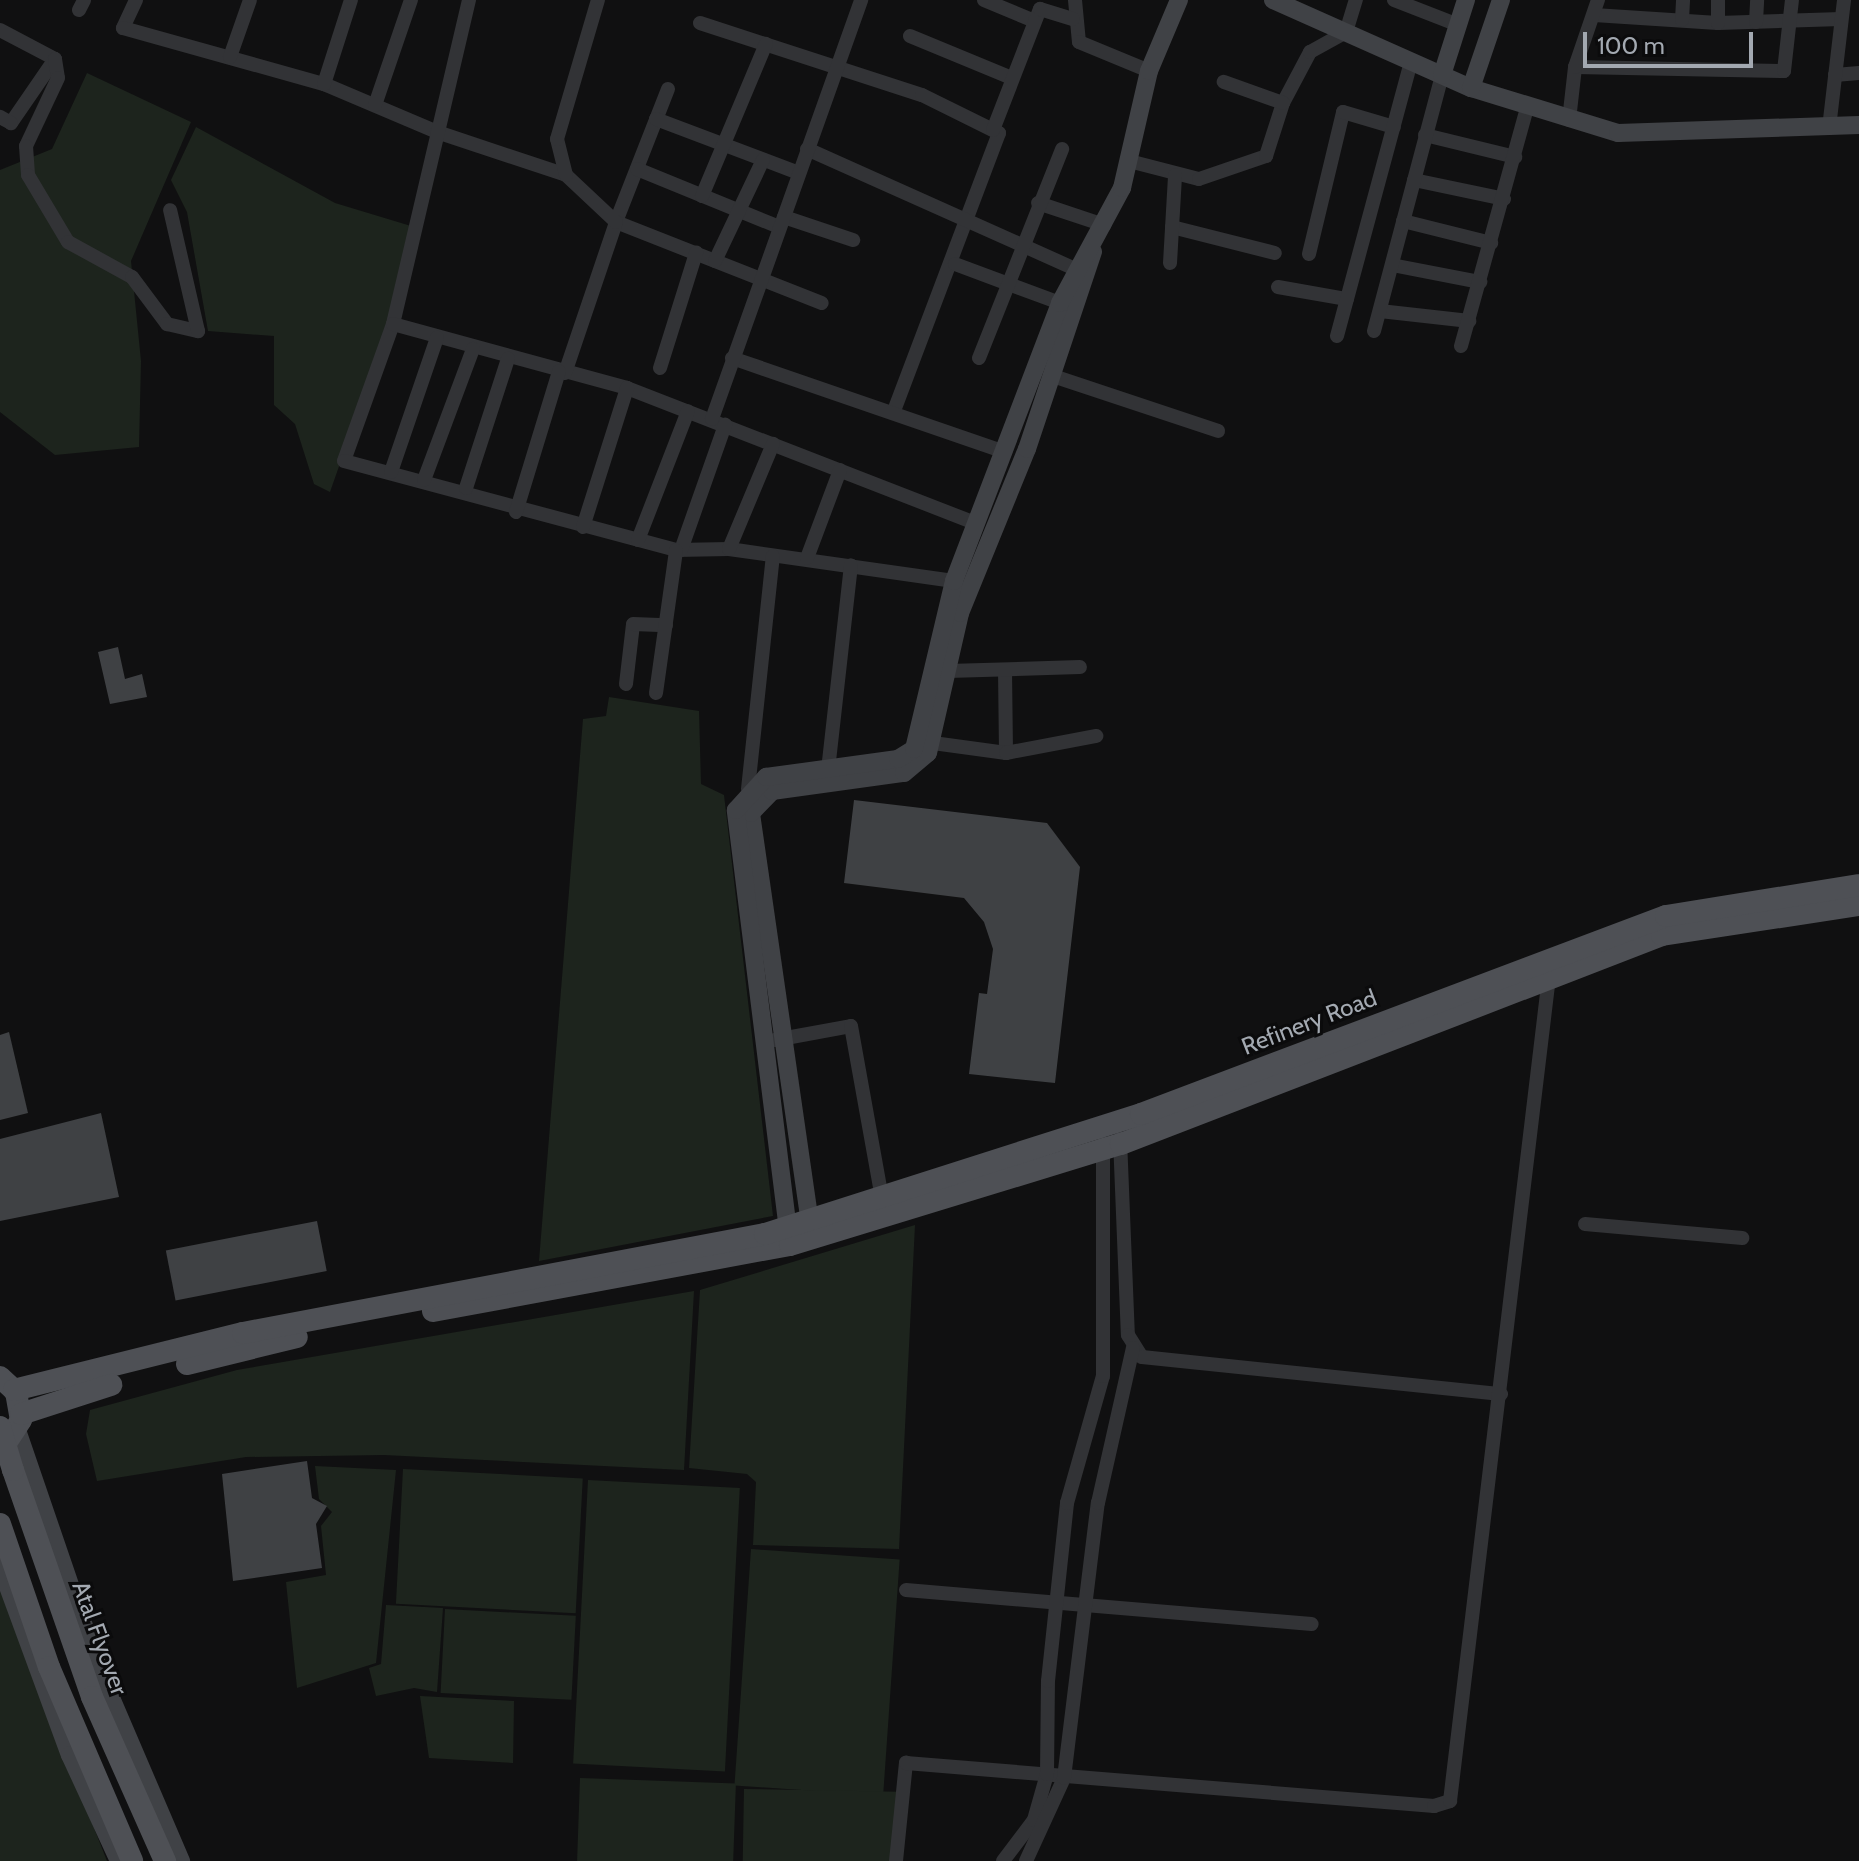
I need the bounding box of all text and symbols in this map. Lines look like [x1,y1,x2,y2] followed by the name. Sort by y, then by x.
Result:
[1587,16,1757,66] scale bar
[1597,31,1665,60] text: 100 m
[1237,983,1381,1061] street label: Refinery Road
[66,1577,134,1699] street label: Atal Flyover

